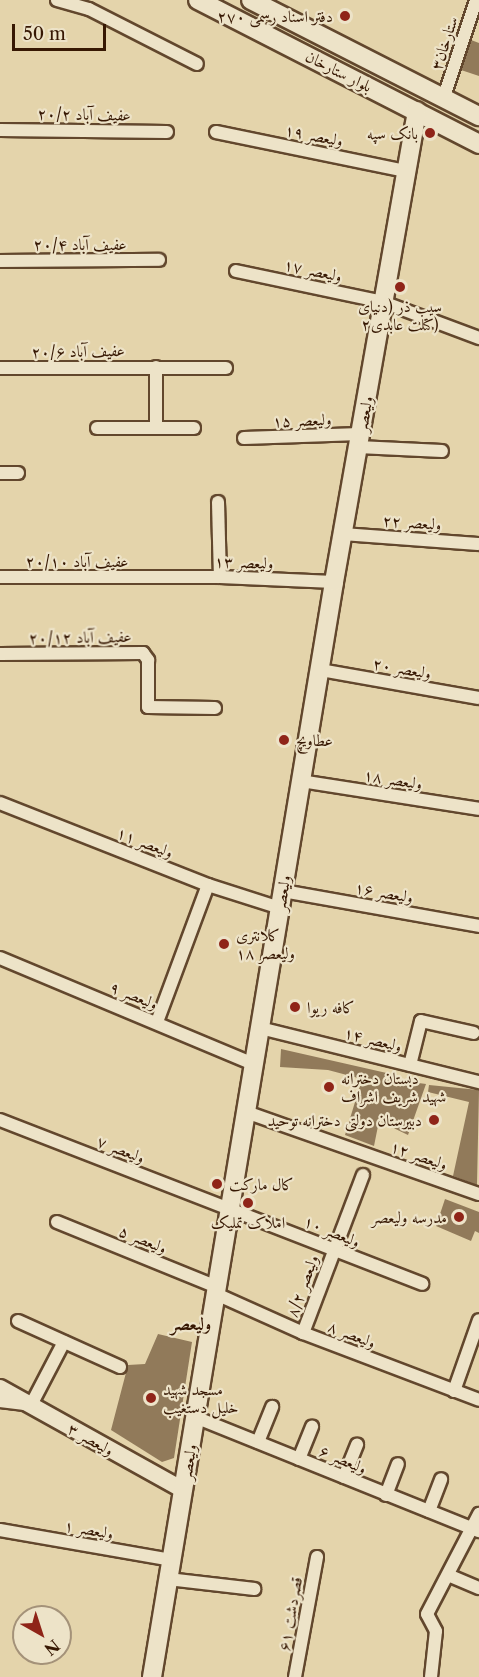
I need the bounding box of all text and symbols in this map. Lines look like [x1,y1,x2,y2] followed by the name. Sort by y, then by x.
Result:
[217,6,333,26] place label: دفتر اسناد رسمی ۲۷۰
[338,9,352,23] marker: دفتر اسناد رسمی ۲۷۰
[15,12,110,50] scale bar
[426,14,462,72] street label: ستارخان۳
[23,23,66,45] text: 50 m
[303,46,375,96] street label: بلوار ستارخان
[37,104,131,124] street label: عفیف آباد ۲۰/۲
[283,120,345,150] street label: ۱۹ ولیعصر
[367,123,418,143] place label: بانک سپه
[423,126,437,140] marker: بانک سپه
[33,234,127,254] street label: عفیف آباد ۲۰/۴
[282,254,344,286] street label: ۱۷ ولیعصر
[393,280,407,294] marker: سیب ذر (دنیای کتلت عابدی۲)
[358,296,442,334] place label: سیب ذر (دنیای کتلت عابدی۲)
[31,341,125,361] street label: عفیف آباد ۲۰/۶
[351,395,377,433] street label: ولیعصر
[272,409,332,431] street label: ۱۵ ولیعصر
[382,510,442,534] street label: ۲۲ ولیعصر
[26,551,128,571] street label: عفیف آباد ۲۰/۱۰
[214,551,274,573] street label: ۱۳ ولیعصر
[28,627,132,647] street label: عفیف آباد ۲۰/۱۲
[371,653,433,683] street label: ۲۰ ولیعصر
[296,730,333,750] place label: عطاویچ
[277,733,291,747] marker: عطاویچ
[362,765,424,793] street label: ۱۸ ولیعصر
[114,822,176,862] street label: ۱۱ ولیعصر
[270,874,294,912] street label: ولیعصر
[353,877,415,907] street label: ۱۶ ولیعصر
[236,925,295,963] place label: کلانتری ۱۸ ولیعصر
[217,937,231,951] marker: کلانتری ۱۸ ولیعصر
[107,977,161,1013] street label: ۹ ولیعصر
[307,997,355,1017] place label: کافه ریوا
[288,1000,302,1014] marker: کافه ریوا
[342,1023,404,1055] street label: ۱۴ ولیعصر
[341,1068,446,1106] place label: دبستان دخترانه شهید شریف اشراف
[322,1080,336,1094] marker: دبستان دخترانه شهید شریف اشراف
[268,1110,422,1130] place label: دبیرستان دولتی دخترانه توحید
[427,1113,441,1127] marker: دبیرستان دولتی دخترانه توحید
[94,1131,148,1167] street label: ۷ ولیعصر
[388,1136,450,1174] street label: ۱۲ ولیعصر
[229,1174,294,1194] place label: کال مارکت
[210,1177,224,1191] marker: کال مارکت
[241,1196,255,1210] marker: املاک تملیک
[371,1207,447,1227] place label: مدرسه ولیعصر
[452,1210,466,1224] marker: مدرسه ولیعصر
[301,1211,363,1251] street label: ۱۰ ولیعصر
[211,1212,285,1232] place label: املاک تملیک
[116,1221,170,1257] street label: ۵ ولیعصر
[282,1252,322,1320] street label: ۸/۲ ولیعصر
[171,1313,211,1335] district label: ولیعصر
[325,1316,379,1352] street label: ۸ ولیعصر
[163,1379,238,1417] place label: مسجد شهید خلیل دستغیب
[144,1391,158,1405] marker: مسجد شهید خلیل دستغیب
[65,1419,117,1459] street label: ۳ ولیعصر
[316,1440,370,1478] street label: ۶ ولیعصر
[176,1443,200,1481] street label: ولیعصر
[63,1515,115,1543] street label: ۱ ولیعصر
[274,1575,306,1653] street label: ۶۱ قصردشت
[12,1605,72,1665] north arrow
[40,1635,64,1660] text: N

